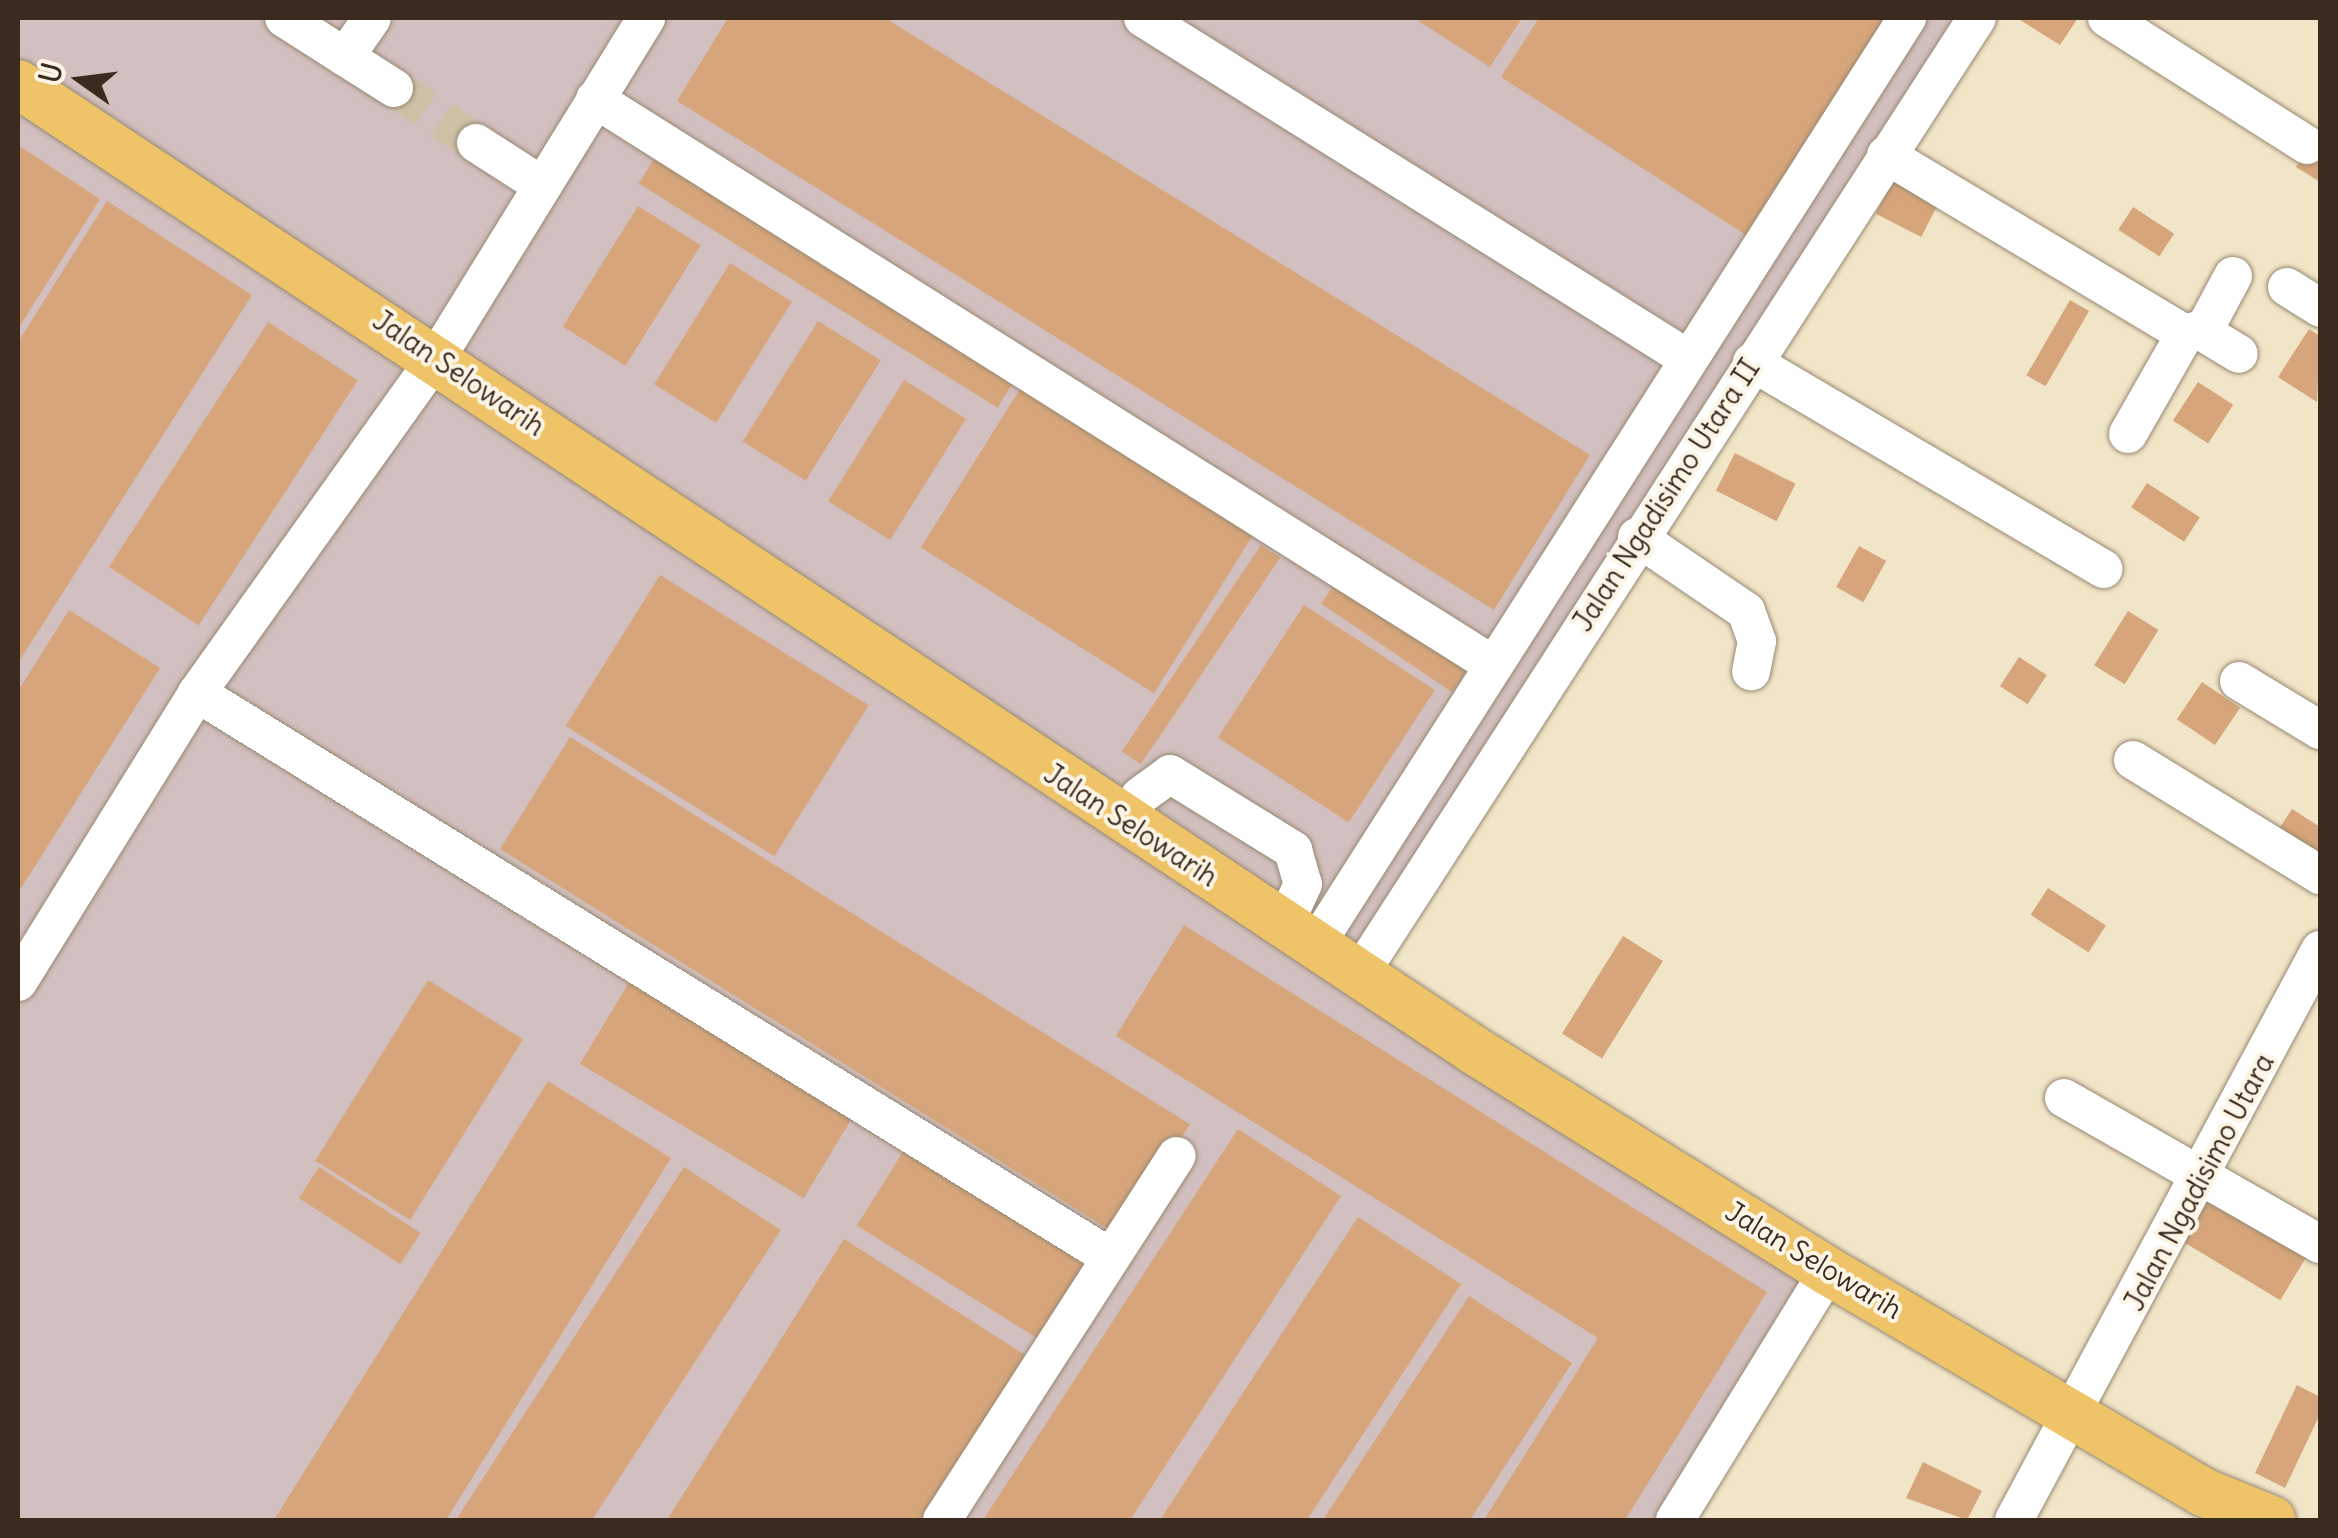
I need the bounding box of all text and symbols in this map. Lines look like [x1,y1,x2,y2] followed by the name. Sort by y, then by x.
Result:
[30,30,130,130] north arrow
[31,59,71,86] text: U
[367,303,551,443] street label: Jalan Selowarih
[1565,353,1767,637] street label: Jalan Ngadisimo Utara II
[1038,756,1224,894] street label: Jalan Selowarih
[2117,1048,2281,1316] street label: Jalan Ngadisimo Utara
[1720,1194,1908,1326] street label: Jalan Selowarih

